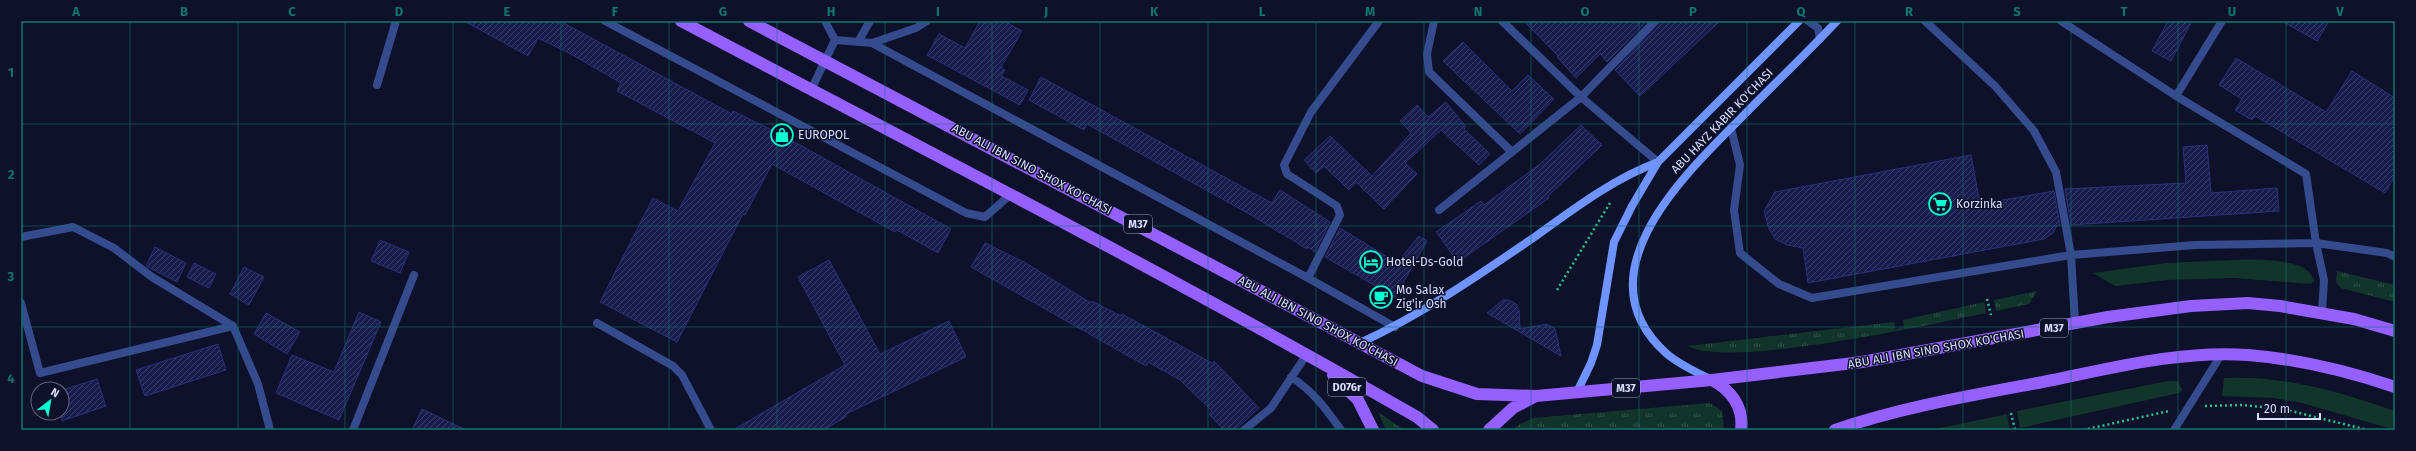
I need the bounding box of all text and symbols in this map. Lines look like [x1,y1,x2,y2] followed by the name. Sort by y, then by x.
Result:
[71,4,80,19] text: A
[180,4,188,19] text: B
[288,4,296,19] text: C
[395,4,404,19] text: D
[504,4,511,19] text: E
[612,4,619,19] text: F
[719,4,727,19] text: G
[827,4,835,19] text: H
[936,4,940,19] text: I
[1043,4,1048,19] text: J
[1150,4,1159,19] text: K
[1259,4,1266,19] text: L
[1365,4,1375,19] text: M
[1474,4,1482,19] text: N
[1581,4,1590,19] text: O
[1689,4,1697,19] text: P
[1797,4,1807,19] text: Q
[1905,4,1914,19] text: R
[2013,4,2021,19] text: S
[2120,4,2128,19] text: T
[2228,4,2236,19] text: U
[2335,4,2344,19] text: V
[8,65,14,80] text: 1
[1668,66,1776,176] street label: ABU HAYZ KABIR KO'CHASI
[950,121,1114,217] street label: ABU ALI IBN SINO SHOX KO'CHASI
[769,122,795,148] shop icon: EUROPOL
[798,128,849,142] place label: EUROPOL
[8,167,15,182] text: 2
[1927,191,1953,217] supermarket icon: Korzinka
[1956,197,2003,211] place label: Korzinka
[1124,215,1152,233] road number: M37
[1358,249,1384,275] hotel icon: Hotel-Ds-Gold
[1386,255,1463,269] place label: Hotel-Ds-Gold
[7,269,15,284] text: 3
[1236,273,1400,369] street label: ABU ALI IBN SINO SHOX KO'CHASI
[1396,283,1447,311] place label: Mo Salax Zig'ir Osh
[1368,284,1394,310] cafe icon: Mo Salax Zig'ir Osh
[2040,319,2068,337] road number: M37
[1847,327,2025,371] street label: ABU ALI IBN SINO SHOX KO'CHASI
[7,371,15,386] text: 4
[1328,378,1366,396] road number: D076r
[1612,379,1640,397] road number: M37
[30,381,70,421] north arrow
[48,385,61,400] text: N
[2258,395,2320,421] scale bar
[2264,402,2290,416] text: 20 m

